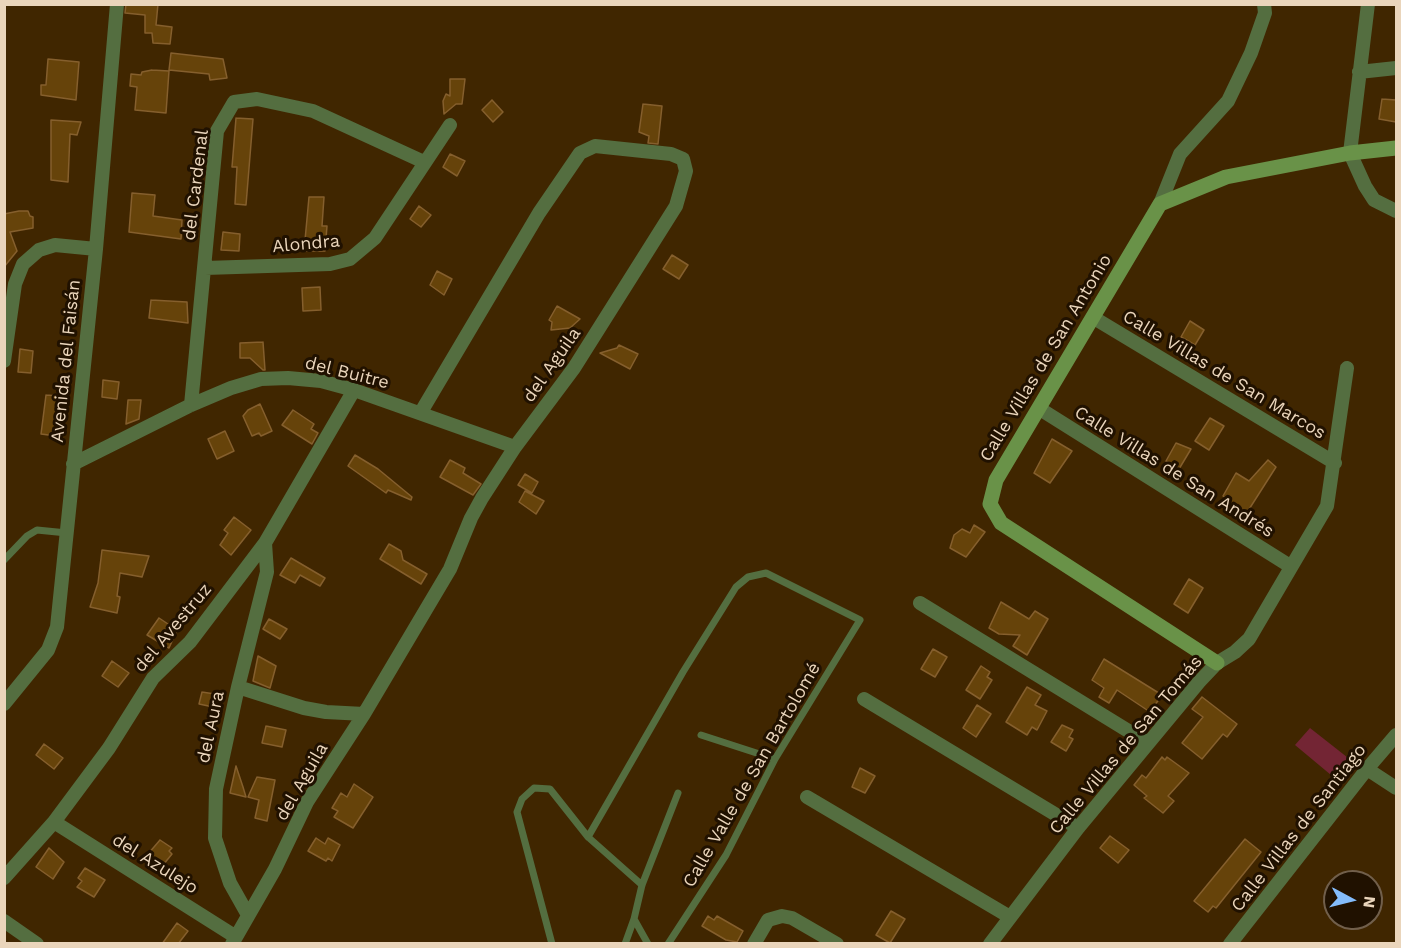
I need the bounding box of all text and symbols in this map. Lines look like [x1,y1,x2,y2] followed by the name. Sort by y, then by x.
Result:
[178,128,214,242] street label: del Cardenal
[271,230,341,258] street label: Alondra
[975,250,1117,466] street label: Calle Villas de San Antonio
[47,278,85,444] street label: Avenida del Faisán
[1119,306,1329,444] street label: Calle Villas de San Marcos
[518,323,586,407] street label: del Aguila
[303,352,391,394] street label: del Buitre
[1070,402,1278,542] street label: Calle Villas de San Andrés
[130,579,216,677] street label: del Avestruz
[1045,651,1207,839] street label: Calle Villas de San Tomás
[679,659,825,891] street label: Calle Valle de San Bartolomé
[193,689,229,765] street label: del Aura
[271,739,333,825] street label: del Aguila
[1227,740,1371,916] street label: Calle Villas de Santiago
[108,829,202,899] street label: del Azulejo
[1323,870,1383,930] north arrow
[1359,895,1380,909] text: N

